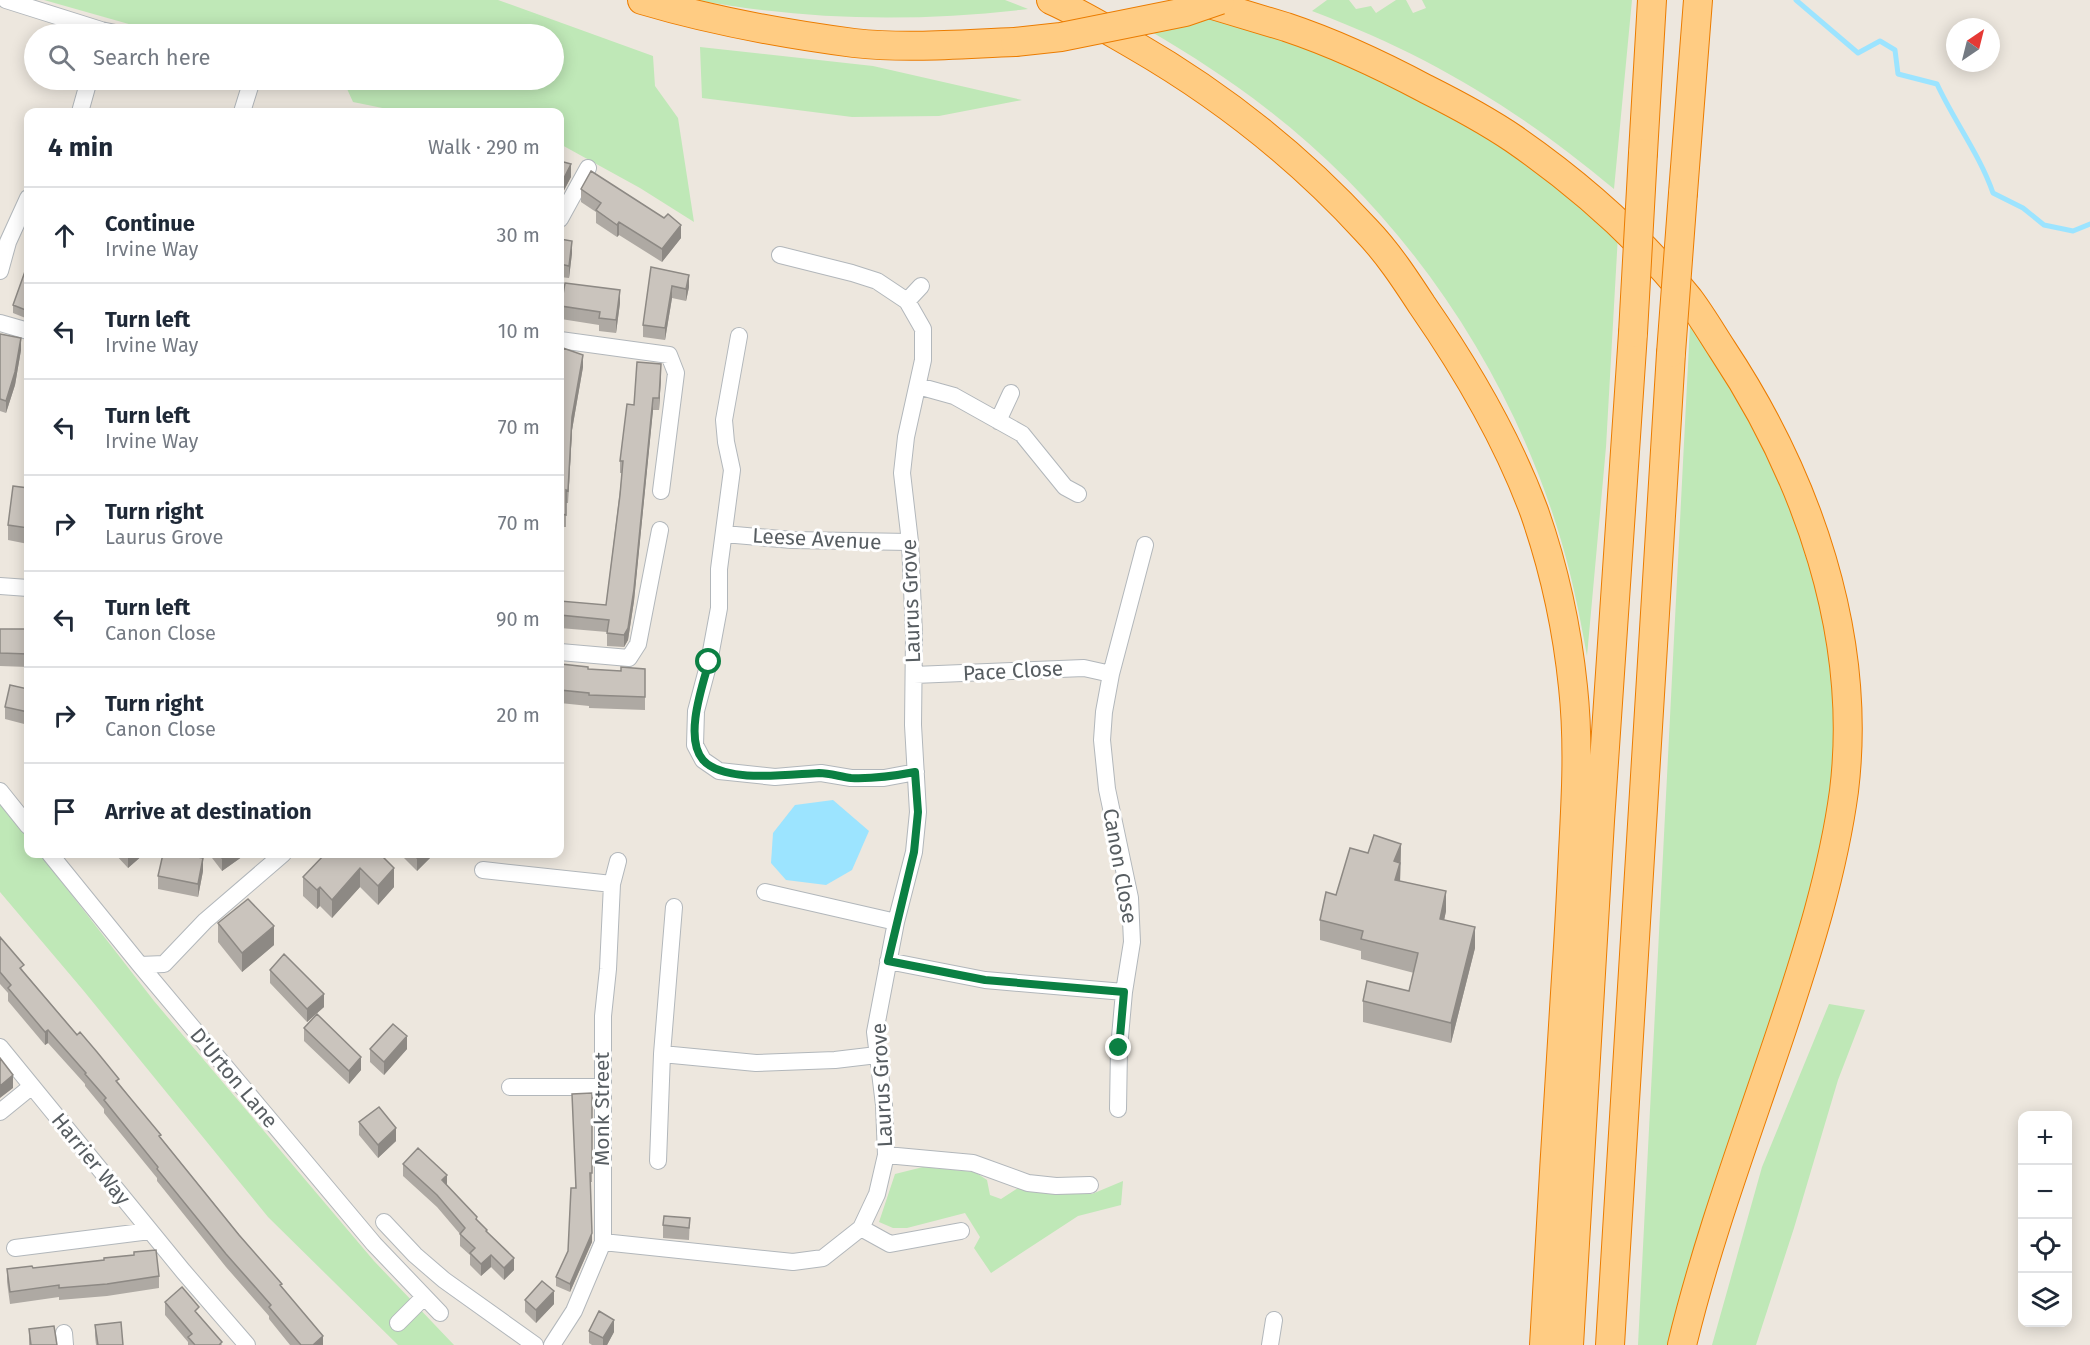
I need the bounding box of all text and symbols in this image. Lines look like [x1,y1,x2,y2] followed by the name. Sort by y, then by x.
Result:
[1946,18,2000,72] north arrow
[24,24,564,90] search box
[45,41,78,74] icon: search
[93,44,211,71] text: Search here
[48,132,113,163] text: 4 min
[428,135,540,159] text: Walk · 290 m
[105,210,195,237] text: Continue
[48,219,81,252] icon: ahead
[496,223,540,247] text: 30 m
[105,237,198,261] text: Irvine Way
[105,306,190,333] text: Turn left
[48,315,81,348] icon: left
[498,319,540,343] text: 10 m
[105,333,198,357] text: Irvine Way
[105,402,190,429] text: Turn left
[48,411,81,444] icon: left
[498,415,540,439] text: 70 m
[105,429,198,453] text: Irvine Way
[105,498,204,525] text: Turn right
[48,507,81,540] icon: right
[498,511,540,535] text: 70 m
[752,523,882,555] street label: Leese Avenue
[105,525,223,549] text: Laurus Grove
[896,538,926,664] street label: Laurus Grove
[105,594,190,621] text: Turn left
[48,603,81,636] icon: left
[496,607,540,631] text: 90 m
[105,621,216,645] text: Canon Close
[695,648,721,674] route start
[962,655,1064,687] street label: Pace Close
[105,690,204,717] text: Turn right
[48,699,81,732] icon: right
[497,703,540,727] text: 20 m
[105,717,216,741] text: Canon Close
[48,795,81,828] icon: arrive
[105,798,312,825] text: Arrive at destination
[1097,806,1143,926] street label: Canon Close
[866,1022,898,1148] street label: Laurus Grove
[185,1023,283,1133] street label: D'Urton Lane
[1105,1034,1131,1060] route end
[589,1051,615,1166] street label: Monk Street
[46,1108,136,1211] street label: Harrier Way
[2018,1111,2072,1327] map controls
[2018,1111,2072,1165] button: +
[2018,1165,2072,1219] button: −
[2018,1219,2072,1273] button: locate
[2018,1273,2072,1327] button: layers

